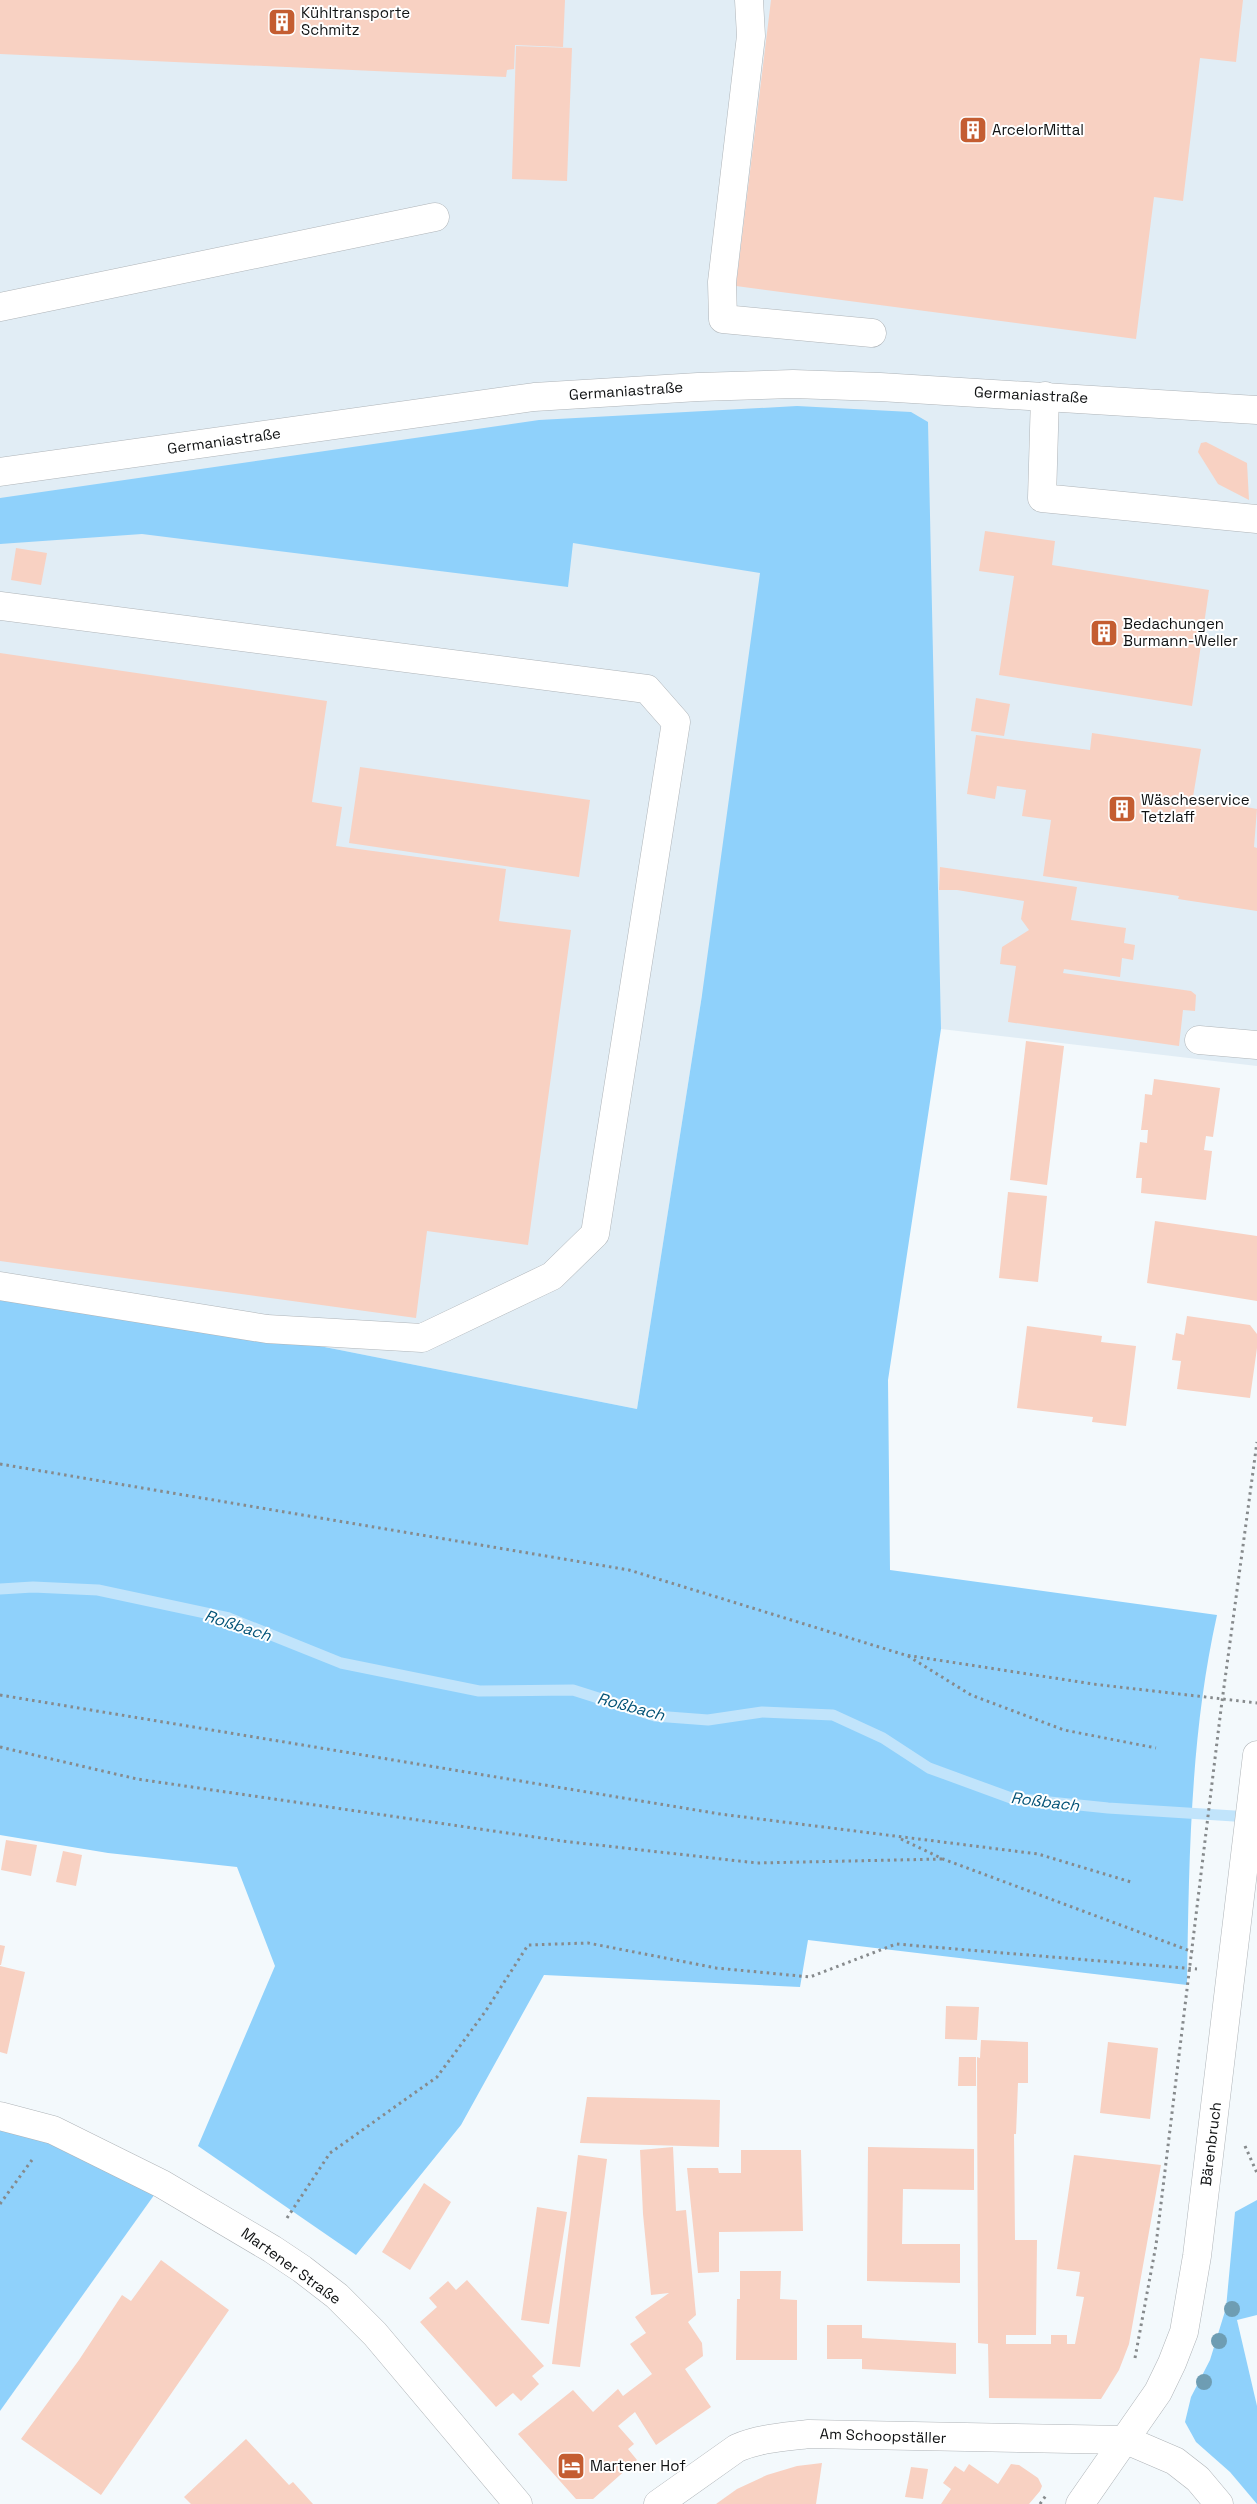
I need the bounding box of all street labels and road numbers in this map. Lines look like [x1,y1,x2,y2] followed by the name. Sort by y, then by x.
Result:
[568,377,684,404] street label: Germaniastraße
[973,382,1089,407] street label: Germaniastraße
[166,423,282,458] street label: Germaniastraße
[1196,2101,1225,2187] street label: Bärenbruch
[238,2223,345,2308] street label: Martener Straße
[819,2424,947,2447] street label: Am Schoopställer

